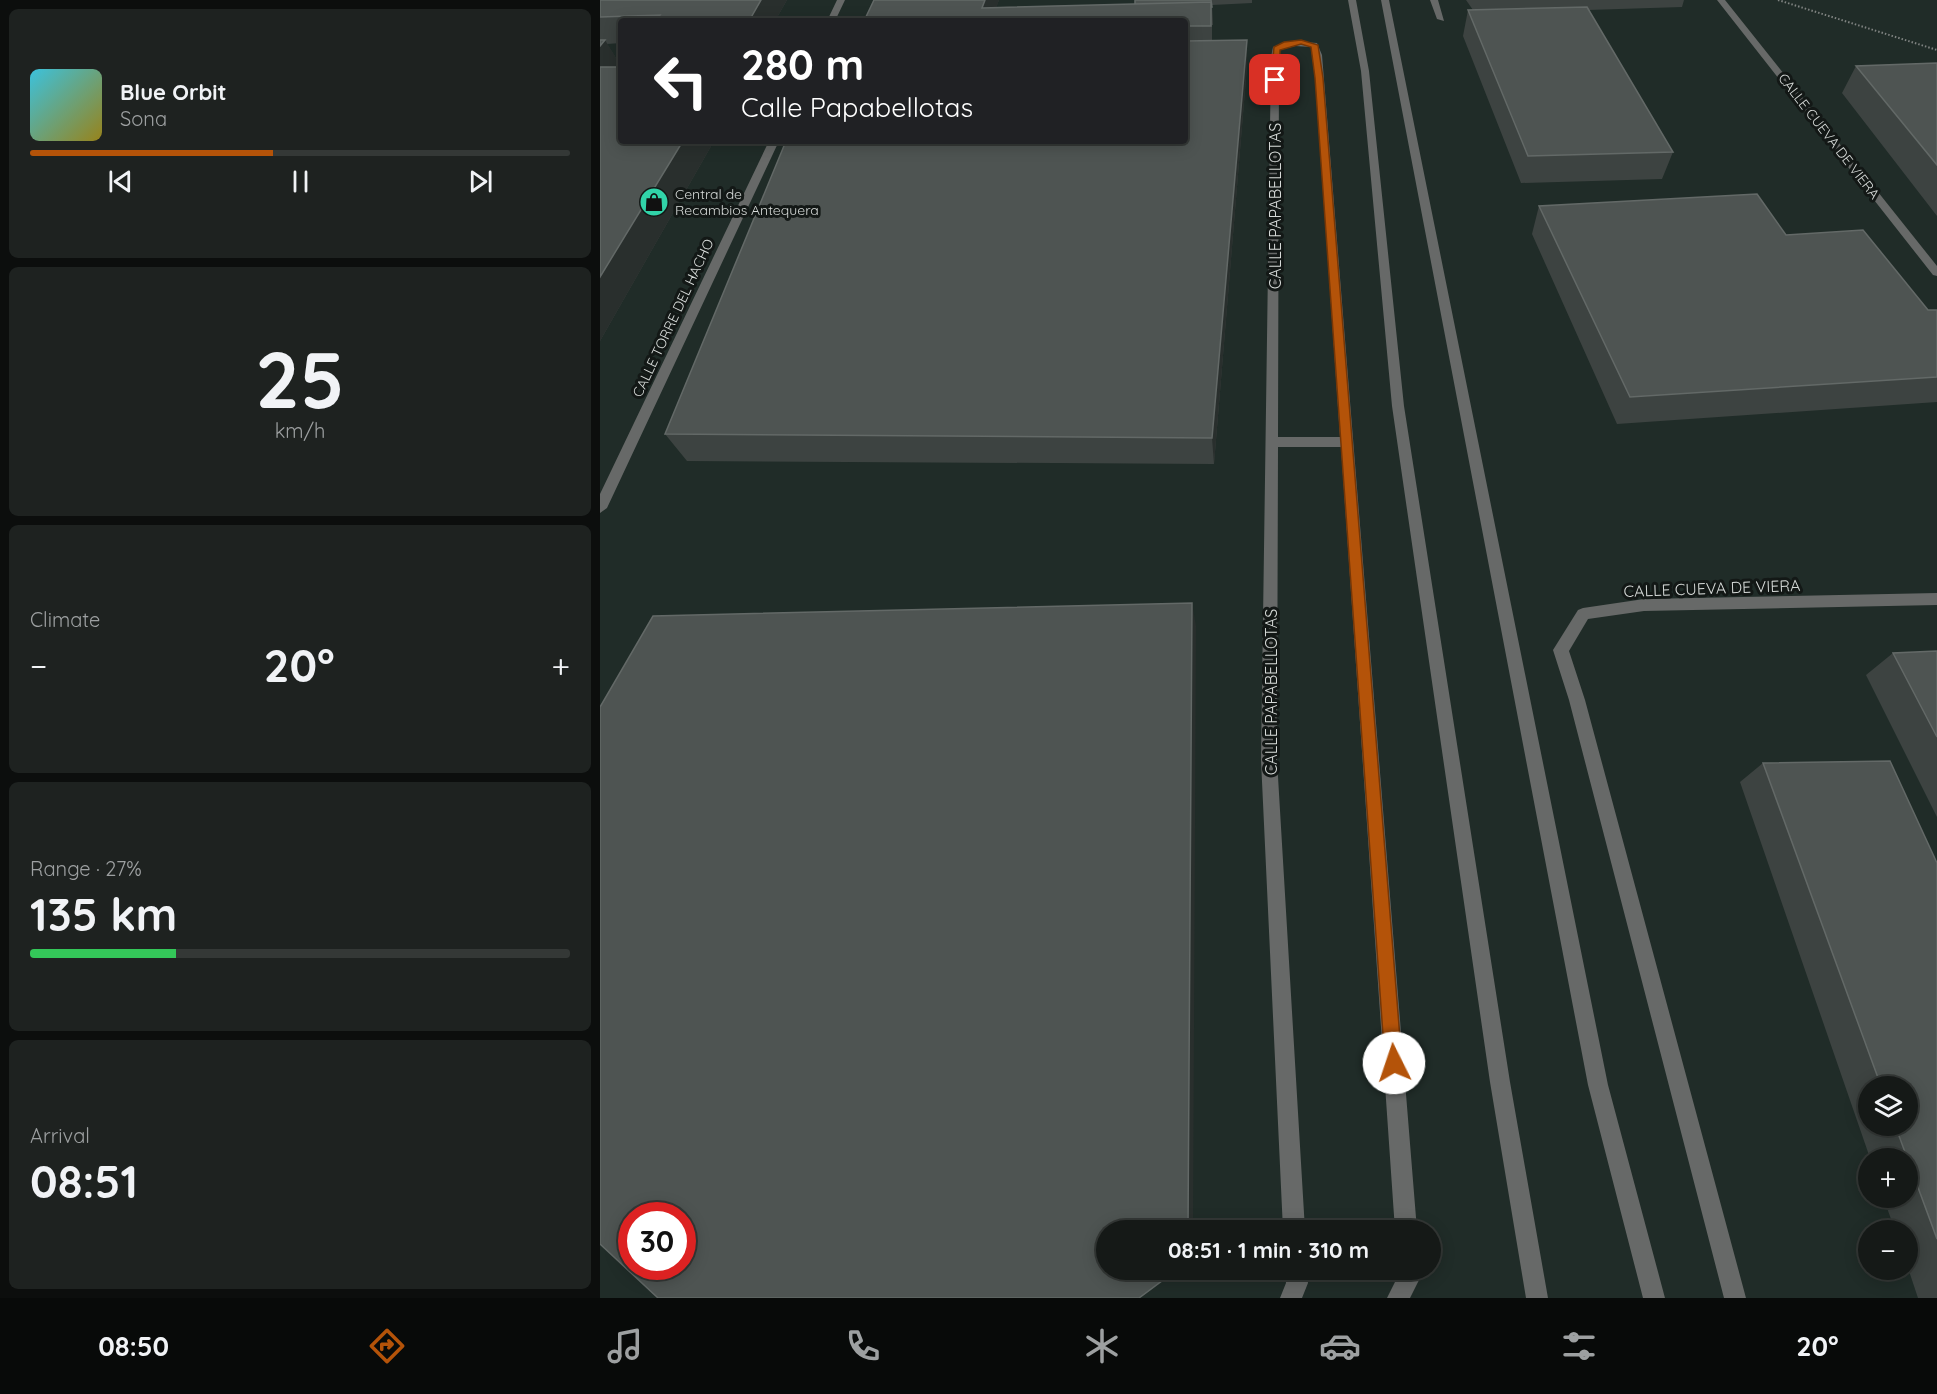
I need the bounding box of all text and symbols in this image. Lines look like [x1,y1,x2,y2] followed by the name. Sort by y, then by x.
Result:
[741,38,864,91] text: 280 m
[642,42,720,120] icon: left
[1249,54,1300,105] pin
[1258,63,1291,96] icon: arrive
[1774,70,1884,202] street label: CALLE CUEVA DE VIERA
[120,78,226,106] text: Blue Orbit
[741,90,973,124] text: Calle Papabellotas
[120,106,167,131] text: Sona
[1265,123,1285,289] street label: CALLE PAPABELLOTAS
[104,165,137,198] icon: previous
[284,165,317,198] icon: pause
[464,165,497,198] icon: next
[675,185,819,219] place label: Central de Recambios Antequera
[638,186,670,218] shop icon: Central de Recambios Antequera
[628,236,718,400] street label: CALLE TORRE DEL HACHO
[255,330,345,428] text: 25
[275,418,325,443] text: km/h
[1623,575,1801,601] street label: CALLE CUEVA DE VIERA
[30,607,100,632] text: Climate
[1261,609,1281,775] street label: CALLE PAPABELLOTAS
[264,637,335,693] text: 20°
[30,645,47,686] text: −
[551,645,570,686] text: +
[30,856,142,881] text: Range · 27%
[30,886,177,942] text: 135 km
[1362,1031,1426,1095] position arrow
[1858,1076,1918,1280] map controls
[1858,1076,1918,1136] button: layers
[30,1123,90,1148] text: Arrival
[1858,1148,1918,1208] button: +
[30,1153,138,1209] text: 08:51
[618,1202,696,1280] speed limit sign: 30
[1858,1220,1918,1280] button: −
[1168,1236,1369,1264] text: 08:51 · 1 min · 310 m
[366,1325,408,1367] icon: directions
[604,1325,646,1367] icon: music
[842,1325,884,1367] icon: phone
[1081,1325,1123,1367] icon: climate
[1319,1325,1361,1367] icon: car
[1558,1325,1600,1367] icon: filters
[98,1329,169,1363] text: 08:50
[1796,1329,1839,1363] text: 20°

